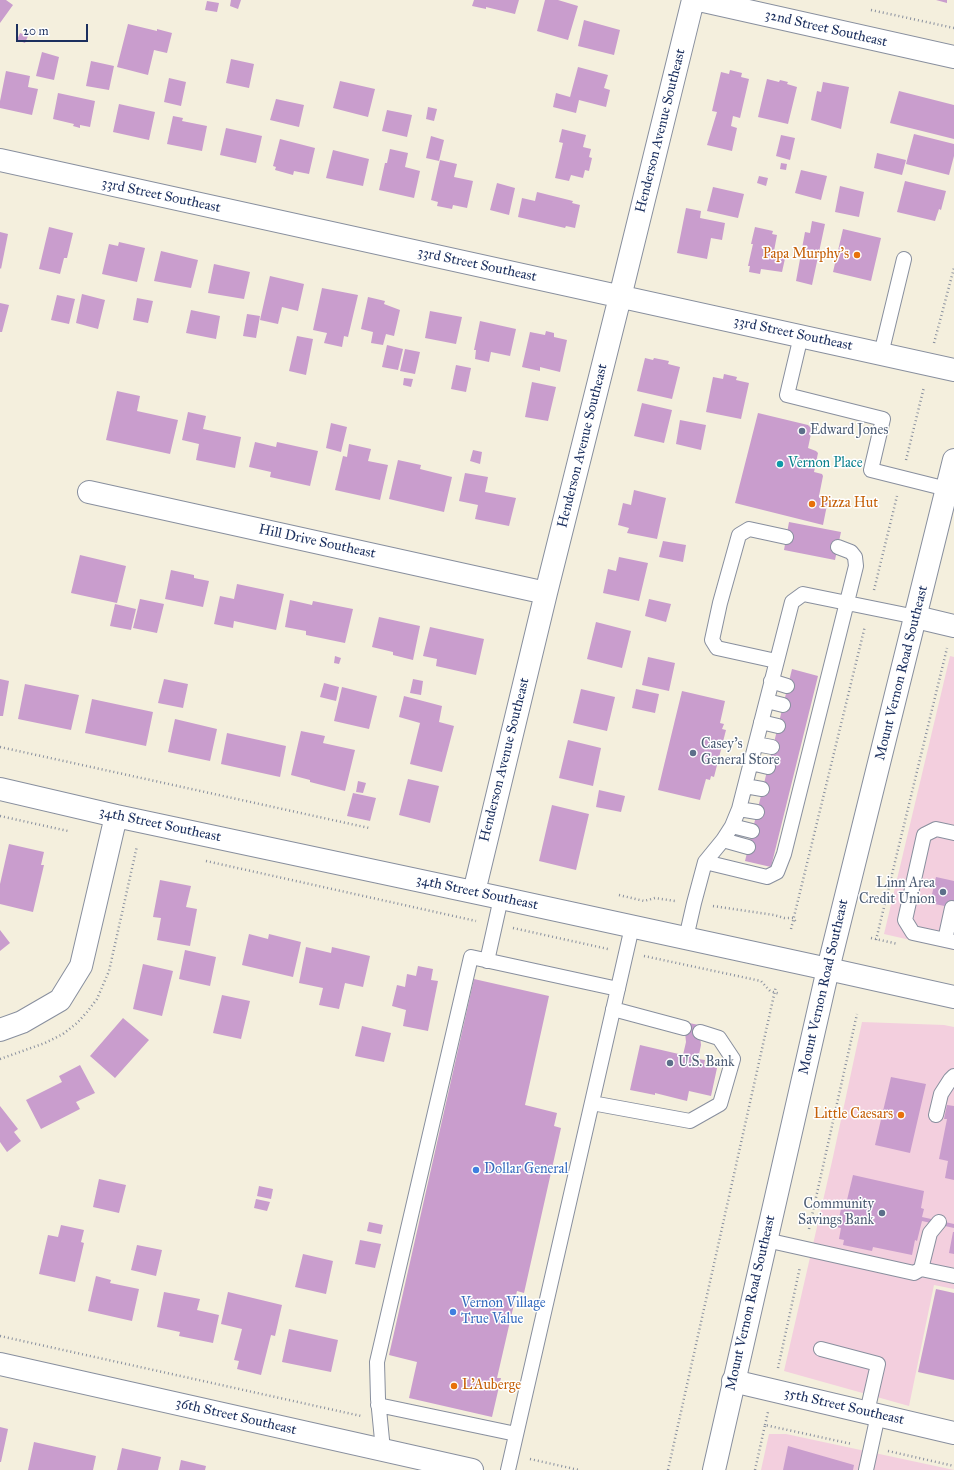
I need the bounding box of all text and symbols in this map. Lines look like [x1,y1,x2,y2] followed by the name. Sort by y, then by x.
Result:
[763,7,889,51] street label: 32nd Street Southeast
[18,16,90,42] scale bar
[23,24,49,38] text: 20 m
[632,47,690,215] street label: Henderson Avenue Southeast
[100,175,222,217] street label: 33rd Street Southeast
[416,244,538,286] street label: 33rd Street Southeast
[763,247,849,263] place label: Papa Murphy's
[852,250,862,260] marker: Papa Murphy's
[732,313,854,355] street label: 33rd Street Southeast
[554,362,612,530] street label: Henderson Avenue Southeast
[810,423,888,439] place label: Edward Jones
[797,426,807,436] marker: Edward Jones
[788,456,863,472] place label: Vernon Place
[775,459,785,469] marker: Vernon Place
[820,496,878,512] place label: Pizza Hut
[807,499,817,509] marker: Pizza Hut
[257,521,377,563] street label: Hill Drive Southeast
[872,584,932,762] street label: Mount Vernon Road Southeast
[476,676,534,844] street label: Henderson Avenue Southeast
[701,737,780,770] place label: Casey's General Store
[688,748,698,758] marker: Casey's General Store
[98,804,222,846] street label: 34th Street Southeast
[415,872,539,914] street label: 34th Street Southeast
[859,876,935,908] place label: Linn Area Credit Union
[938,887,948,897] marker: Linn Area Credit Union
[796,898,852,1076] street label: Mount Vernon Road Southeast
[678,1055,735,1071] place label: U.S. Bank
[665,1058,675,1068] marker: U.S. Bank
[814,1107,893,1123] place label: Little Caesars
[896,1110,906,1120] marker: Little Caesars
[484,1162,568,1178] place label: Dollar General
[471,1165,481,1175] marker: Dollar General
[798,1197,874,1230] place label: Community Savings Bank
[877,1208,887,1218] marker: Community Savings Bank
[723,1214,779,1392] street label: Mount Vernon Road Southeast
[461,1296,546,1328] place label: Vernon Village True Value
[448,1307,458,1317] marker: Vernon Village True Value
[462,1378,521,1394] place label: L'Auberge
[449,1381,459,1391] marker: L'Auberge
[782,1385,906,1429] street label: 35th Street Southeast
[174,1395,298,1439] street label: 36th Street Southeast

